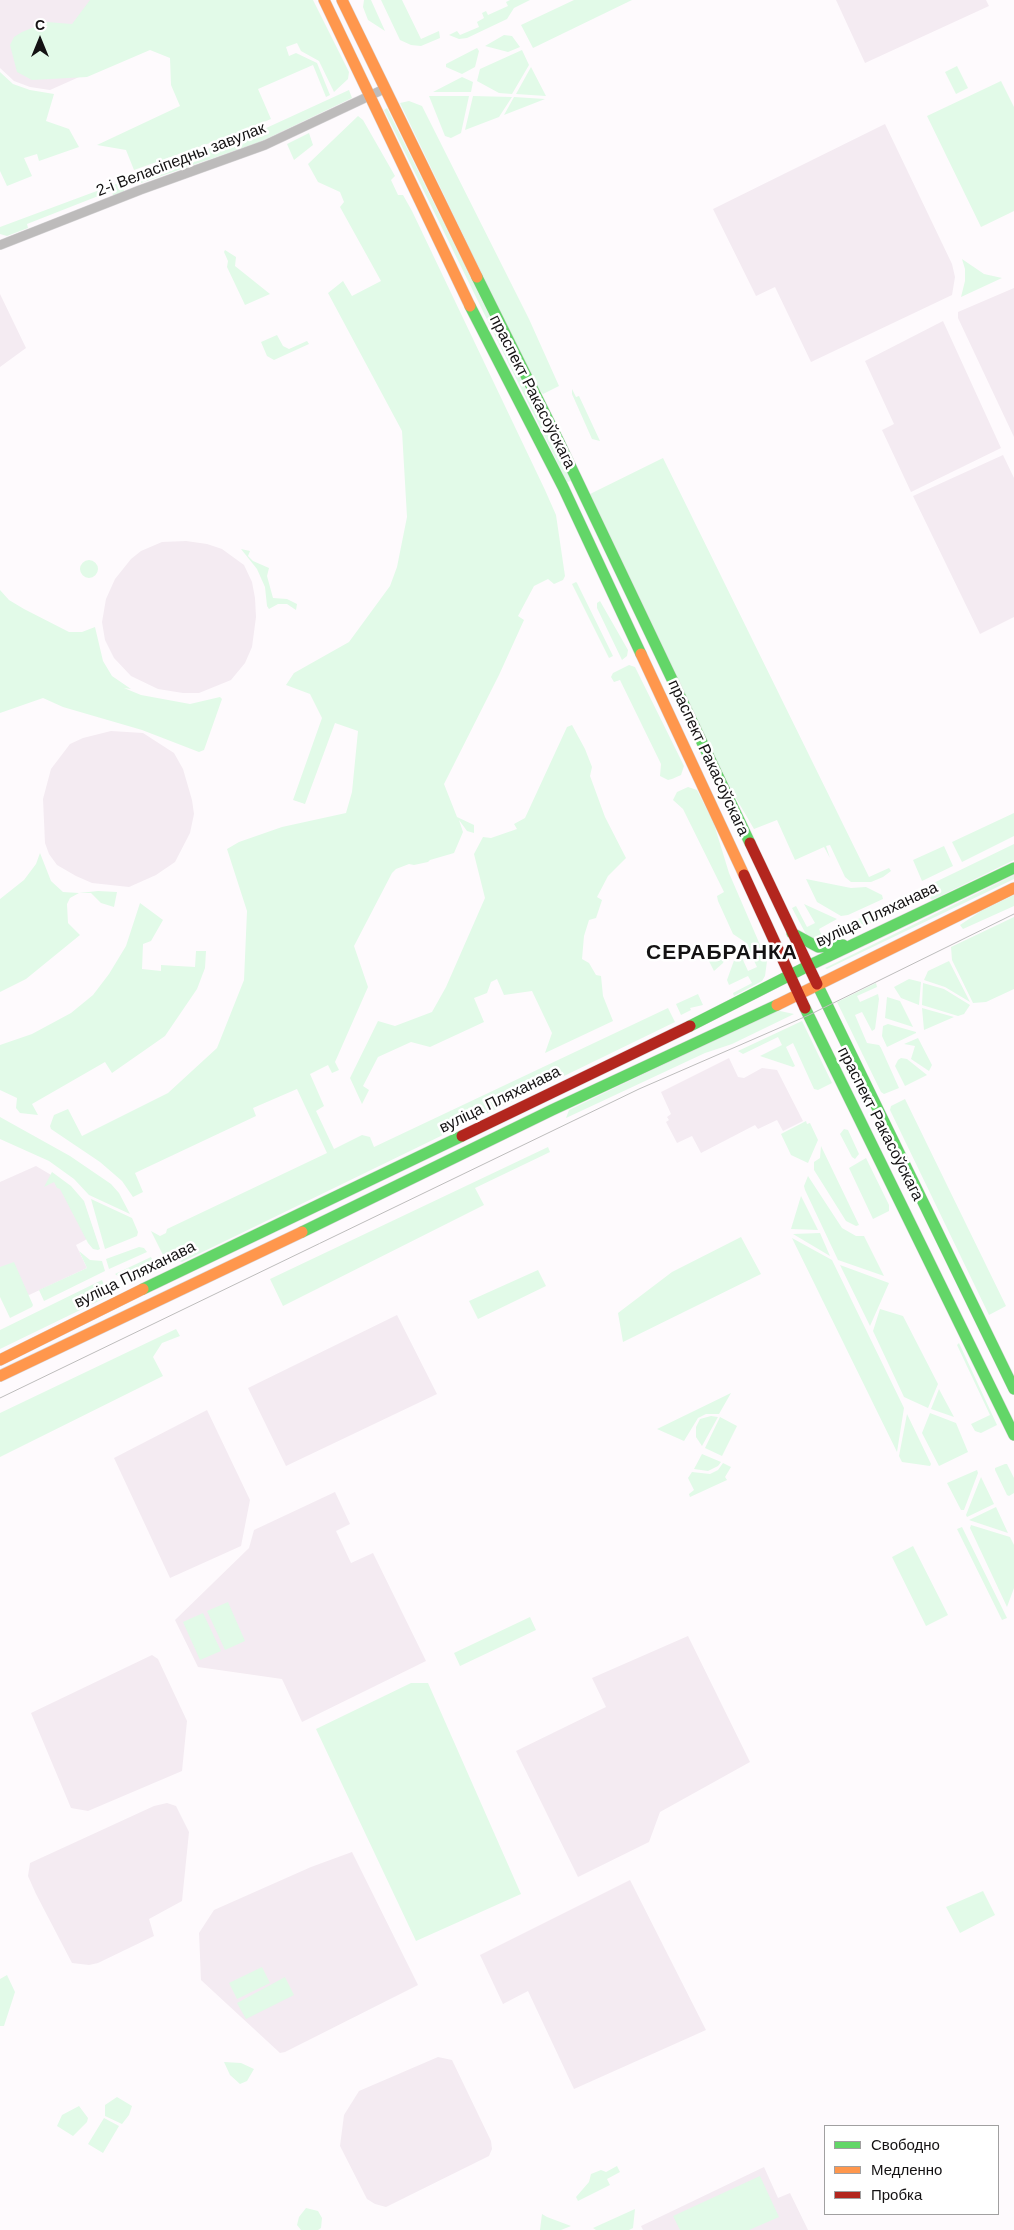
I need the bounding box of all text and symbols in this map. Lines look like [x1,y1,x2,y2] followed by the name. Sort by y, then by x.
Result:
[15,15,65,65] north arrow
[35,17,45,33] text: С
[94,119,268,201] street label: 2-і Веласіпедны завулак
[485,312,579,472] street label: праспект Ракасоўскага
[663,677,753,839] street label: праспект Ракасоўскага
[813,878,941,952] street label: вуліца Пляханава
[645,940,799,966] district label: СЕРАБРАНКА
[833,1044,927,1204] street label: праспект Ракасоўскага
[436,1062,564,1138] street label: вуліца Пляханава
[71,1237,199,1313] street label: вуліца Пляханава
[824,2125,999,2215] legend
[871,2136,940,2153] text: Свободно
[871,2161,942,2178] text: Медленно
[871,2186,922,2203] text: Пробка

